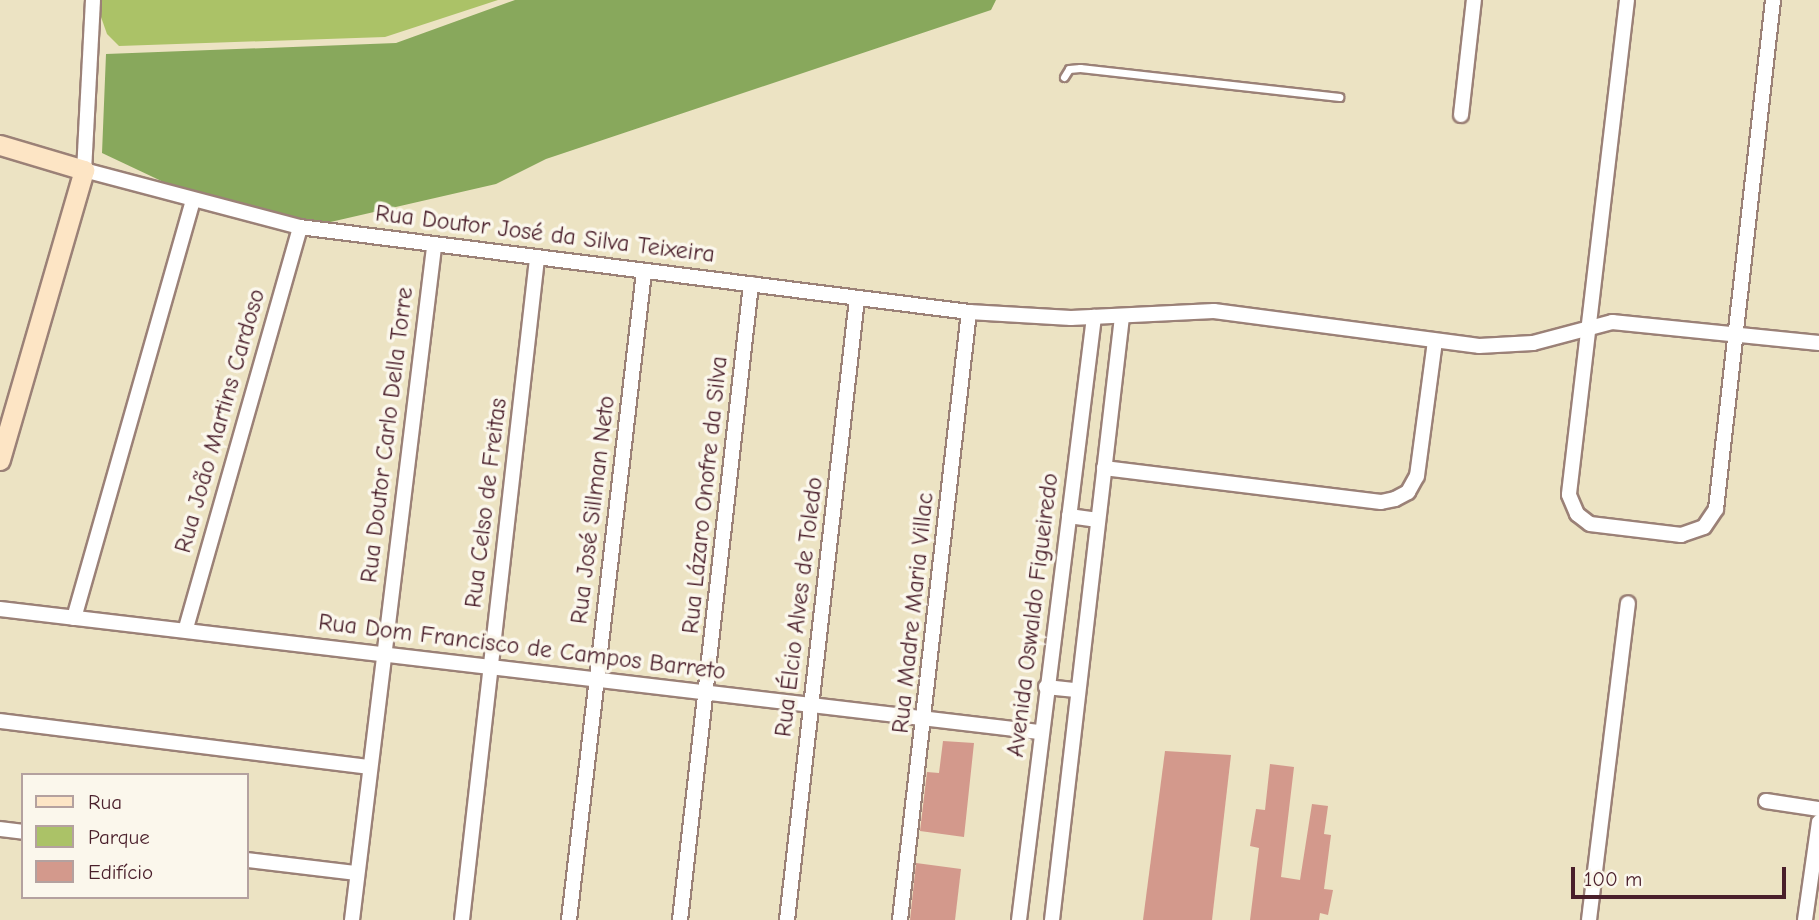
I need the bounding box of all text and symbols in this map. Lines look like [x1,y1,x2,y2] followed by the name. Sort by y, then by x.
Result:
[374,199,716,269] street label: Rua Doutor José da Silva Teixeira
[169,286,271,556] street label: Rua João Martins Cardoso
[355,286,419,584] street label: Rua Doutor Carlo Della Torre
[676,355,734,635] street label: Rua Lázaro Onofre da Silva
[565,394,621,626] street label: Rua José Sillman Neto
[459,396,513,610] street label: Rua Celso de Freitas
[1001,471,1065,759] street label: Avenida Oswaldo Figueiredo
[769,475,829,739] street label: Rua Élcio Alves de Toledo
[886,491,940,735] street label: Rua Madre Maria Villac
[317,608,727,686] street label: Rua Dom Francisco de Campos Barreto
[21,773,248,899] legend
[88,790,122,814] text: Rua
[88,825,150,849] text: Parque
[1574,853,1789,897] scale bar
[88,860,153,884] text: Edifício
[1584,867,1642,891] text: 100 m

